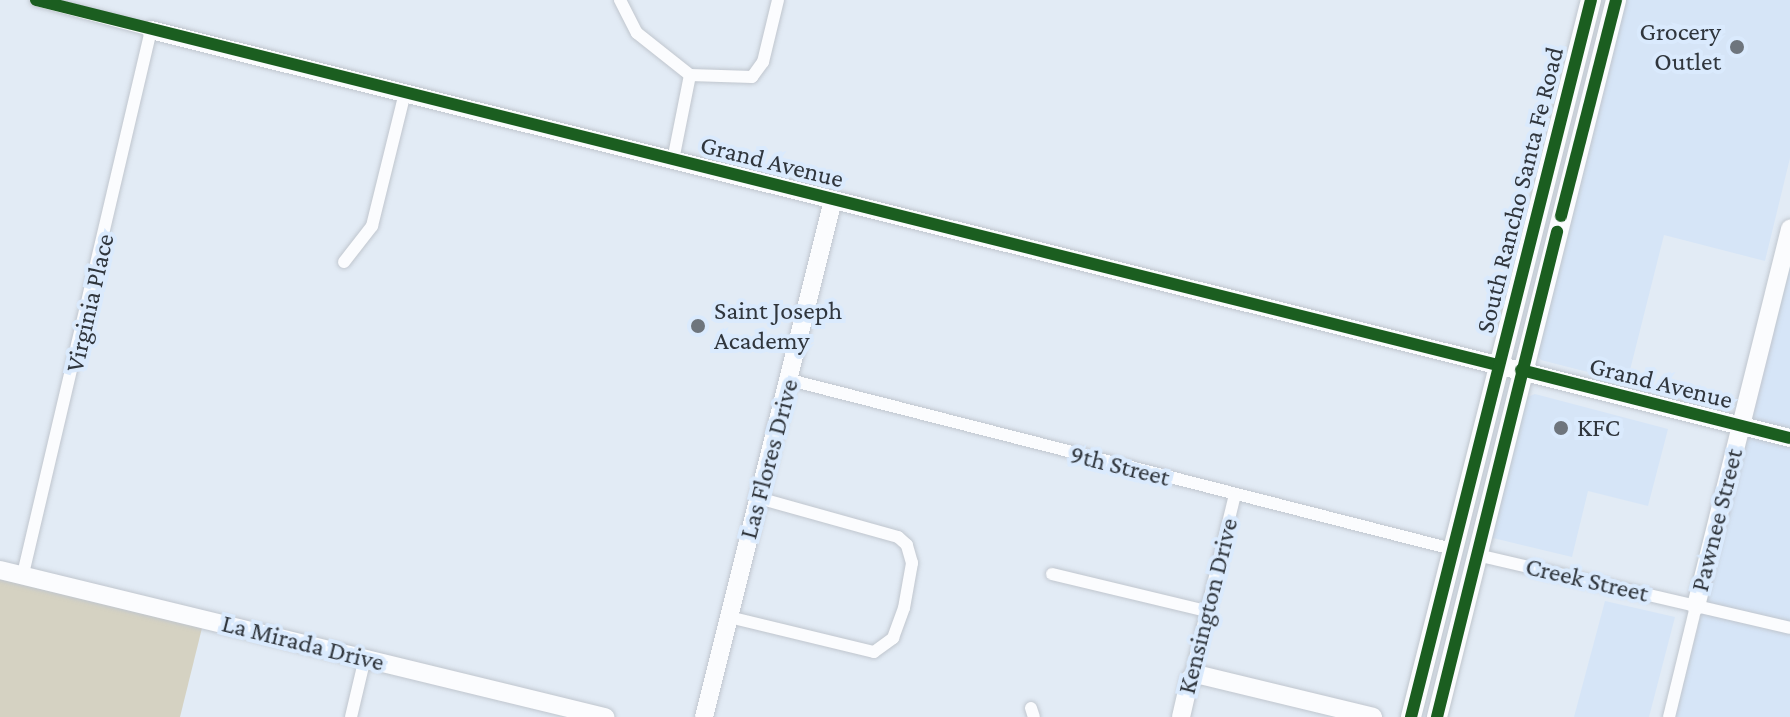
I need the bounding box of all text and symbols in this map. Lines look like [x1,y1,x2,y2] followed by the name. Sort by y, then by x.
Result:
[1640,16,1721,78] place label: Grocery Outlet
[1728,38,1746,56] marker: Grocery Outlet
[1469,44,1571,336] street label: South Rancho Santa Fe Road
[697,129,847,195] street label: Grand Avenue
[59,231,121,375] street label: Virginia Place
[714,295,842,356] place label: Saint Joseph Academy
[689,317,707,335] marker: Saint Joseph Academy
[1586,350,1736,416] street label: Grand Avenue
[733,376,805,542] street label: Las Flores Drive
[1577,412,1620,444] place label: KFC
[1552,419,1570,437] marker: KFC
[1067,439,1173,493] street label: 9th Street
[1684,445,1750,595] street label: Pawnee Street
[1171,515,1245,697] street label: Kensington Drive
[1523,551,1651,609] street label: Creek Street
[219,608,387,678] street label: La Mirada Drive

